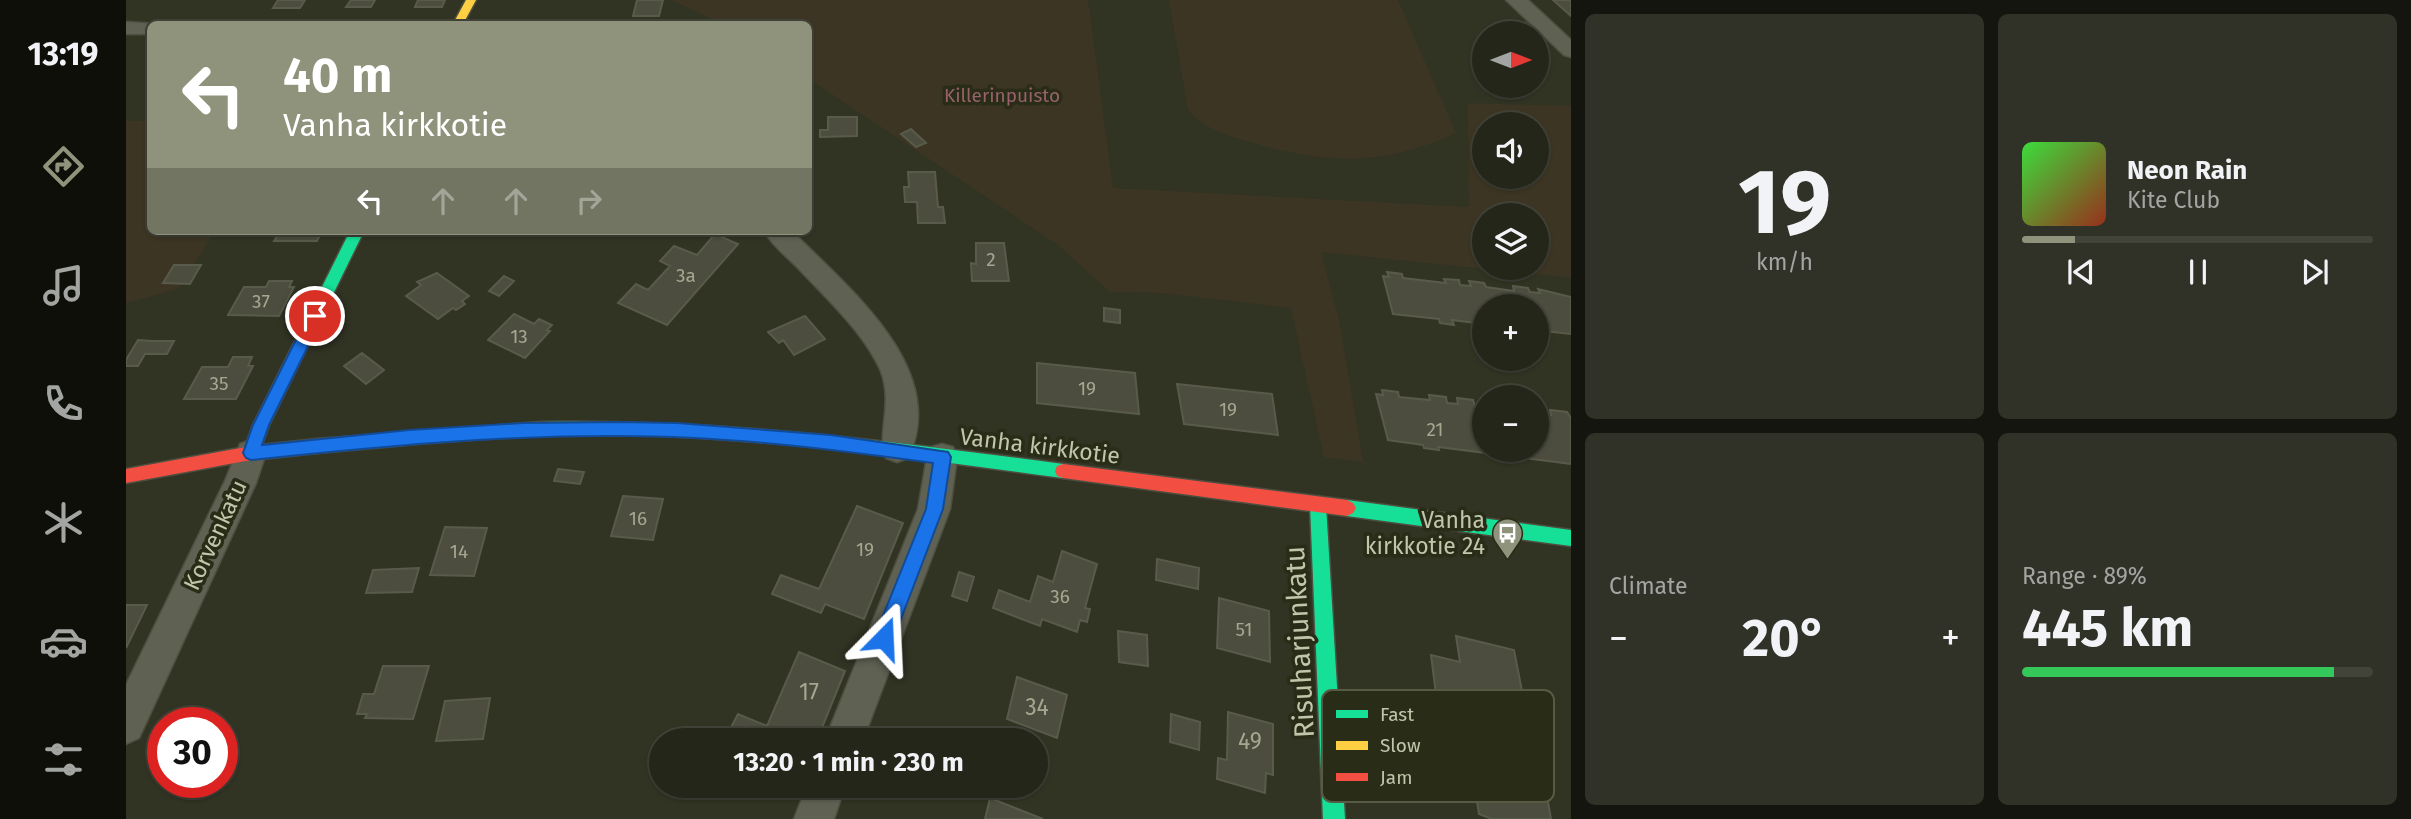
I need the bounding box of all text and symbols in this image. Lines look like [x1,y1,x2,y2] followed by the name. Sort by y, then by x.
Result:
[1472,21,1549,98] north arrow
[1472,21,1549,462] map controls
[28,35,98,73] text: 13:19
[283,46,392,105] text: 40 m
[168,49,259,140] icon: left
[944,84,1060,107] park label: Killerinpuisto
[283,106,507,144] text: Vanha kirkkotie
[1472,112,1549,189] button: sound
[39,142,88,191] icon: directions
[1738,148,1831,257] text: 19
[2127,155,2247,186] text: Neon Rain
[351,182,389,220] icon: left
[424,182,462,220] icon: ahead
[497,182,535,220] icon: ahead
[570,182,608,220] icon: right
[2127,186,2220,214] text: Kite Club
[1472,203,1549,280] button: layers
[986,248,996,271] house number: 2
[1756,248,1813,276] text: km/h
[2062,253,2100,291] icon: previous
[2179,253,2217,291] icon: pause
[2296,253,2334,291] icon: next
[39,261,88,310] icon: music
[676,264,696,287] house number: 3a
[285,286,345,346] pin
[252,290,270,313] house number: 37
[1472,294,1549,371] button: +
[296,297,334,335] icon: arrive
[510,325,528,348] house number: 13
[209,372,229,395] house number: 35
[1078,377,1096,400] house number: 19
[39,379,88,428] icon: phone
[1472,385,1549,462] button: −
[1219,398,1237,421] house number: 19
[1426,418,1444,441] house number: 21
[958,422,1122,470] street label: Vanha kirkkotie
[177,475,253,595] street label: Korvenkatu
[39,498,88,547] icon: climate
[1365,506,1485,560] place label: Vanha kirkkotie 24
[629,507,647,530] house number: 16
[1491,516,1525,560] bus stop icon: Vanha kirkkotie 24
[856,538,874,561] house number: 19
[450,540,468,563] house number: 14
[1278,545,1321,739] street label: Risuharjunkatu
[2022,562,2147,590] text: Range · 89%
[1609,572,1688,600] text: Climate
[1050,585,1070,608] house number: 36
[2022,597,2193,660] text: 445 km
[847,601,921,675] position arrow
[1742,607,1827,670] text: 20°
[1609,615,1628,661] text: −
[1941,615,1960,661] text: +
[39,617,88,666] icon: car
[1236,618,1252,641] house number: 51
[799,678,819,706] house number: 17
[1322,690,1554,802] legend
[1025,693,1049,721] house number: 34
[1380,703,1414,726] text: Fast
[147,707,238,798] speed limit sign: 30
[1238,727,1262,755] house number: 49
[1380,734,1421,757] text: Slow
[39,735,88,784] icon: filters
[733,747,964,778] text: 13:20 · 1 min · 230 m
[1380,766,1412,789] text: Jam

